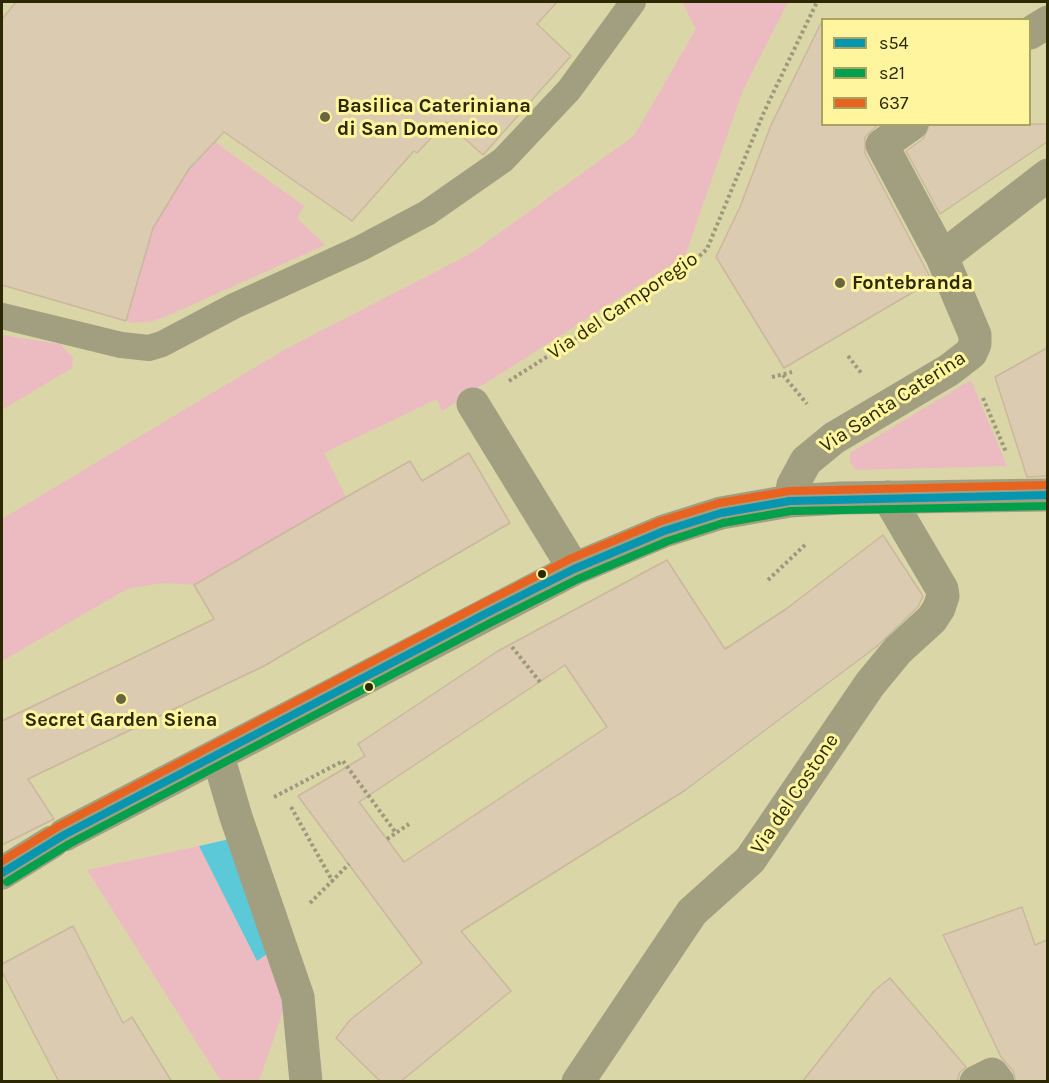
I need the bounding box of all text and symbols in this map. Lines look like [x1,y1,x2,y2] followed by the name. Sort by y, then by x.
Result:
[821,18,1031,126] legend
[879,32,909,54] text: s54
[879,62,905,84] text: s21
[879,92,908,114] text: 637
[337,94,531,141] place label: Basilica Cateriniana di San Domenico
[318,110,332,124] marker: Basilica Cateriniana di San Domenico
[543,247,703,365] street label: Via del Camporegio
[852,271,973,295] place label: Fontebranda
[833,276,847,290] marker: Fontebranda
[816,346,970,458] street label: Via Santa Caterina
[536,568,548,580] unlabelled marker
[363,681,375,693] unlabelled marker
[114,692,128,706] marker: Secret Garden Siena
[25,708,217,732] place label: Secret Garden Siena
[746,729,844,859] street label: Via del Costone

